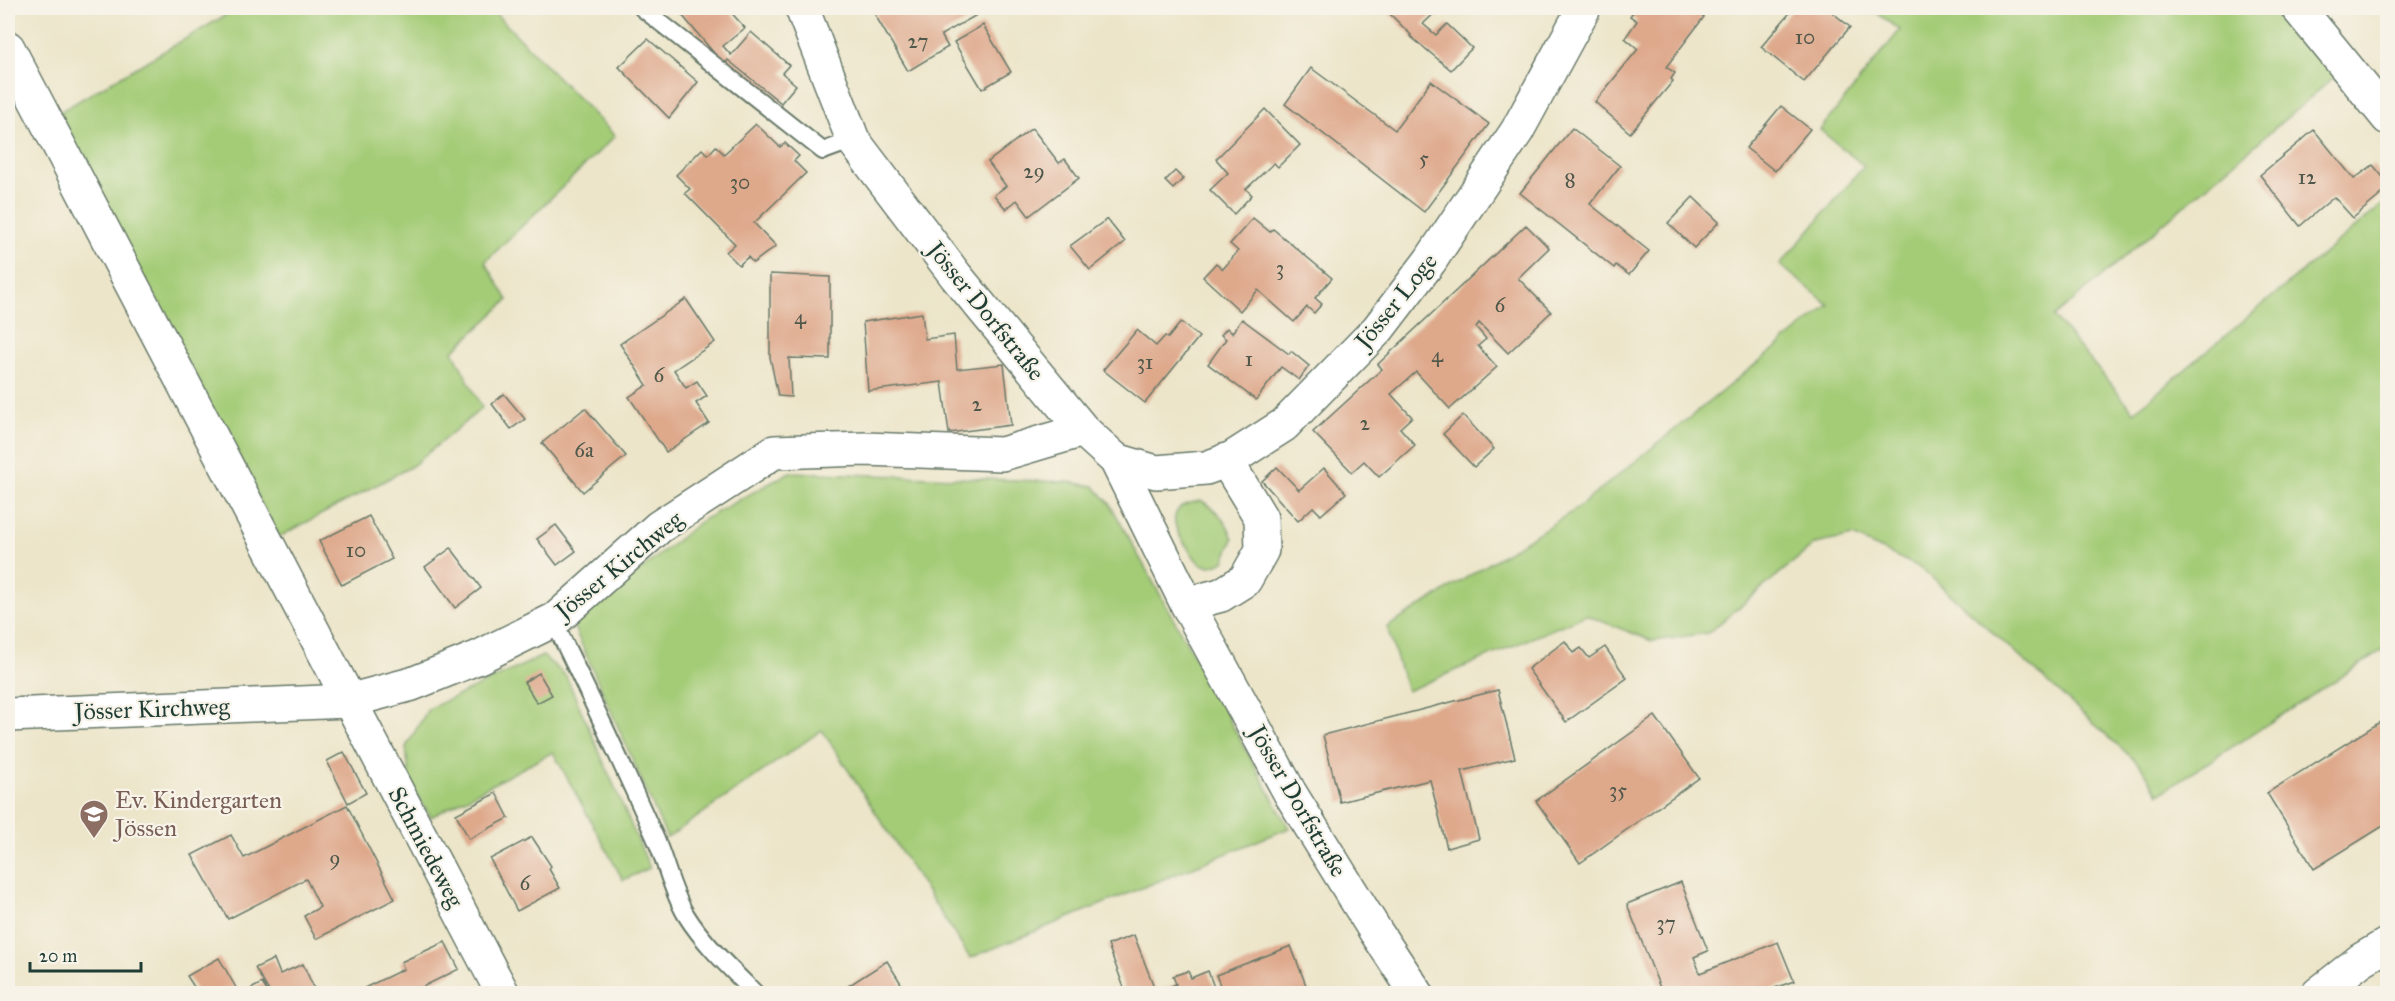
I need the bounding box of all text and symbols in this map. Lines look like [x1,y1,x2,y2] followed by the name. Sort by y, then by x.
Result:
[1795,24,1815,50] house number: 10
[908,28,929,54] house number: 27
[1419,145,1429,171] house number: 5
[1023,158,1045,184] house number: 29
[2298,164,2317,190] house number: 12
[1564,167,1576,193] house number: 8
[730,169,750,195] house number: 30
[919,233,1051,387] street label: Jösser Dorfstraße
[1346,247,1444,357] street label: Jösser Loge
[1276,255,1284,281] house number: 3
[1495,292,1507,318] house number: 6
[794,304,807,330] house number: 4
[1431,342,1444,368] house number: 4
[1245,346,1253,372] house number: 1
[1137,349,1153,375] house number: 31
[654,362,666,388] house number: 6
[972,391,983,417] house number: 2
[1360,410,1371,436] house number: 2
[574,437,594,463] house number: 6a
[547,504,690,627] street label: Jösser Kirchweg
[346,537,366,563] house number: 10
[71,691,231,727] street label: Jösser Kirchweg
[1241,717,1354,882] street label: Jösser Dorfstraße
[1609,777,1627,803] house number: 35
[382,781,471,913] street label: Schmiedeweg
[112,785,282,843] place label: Ev. Kindergarten Jössen
[78,798,110,840] school or university icon: Ev. Kindergarten Jössen
[329,845,341,871] house number: 9
[520,870,532,896] house number: 6
[1656,910,1676,936] house number: 37
[30,935,141,973] scale bar
[39,945,77,967] text: 20 m

